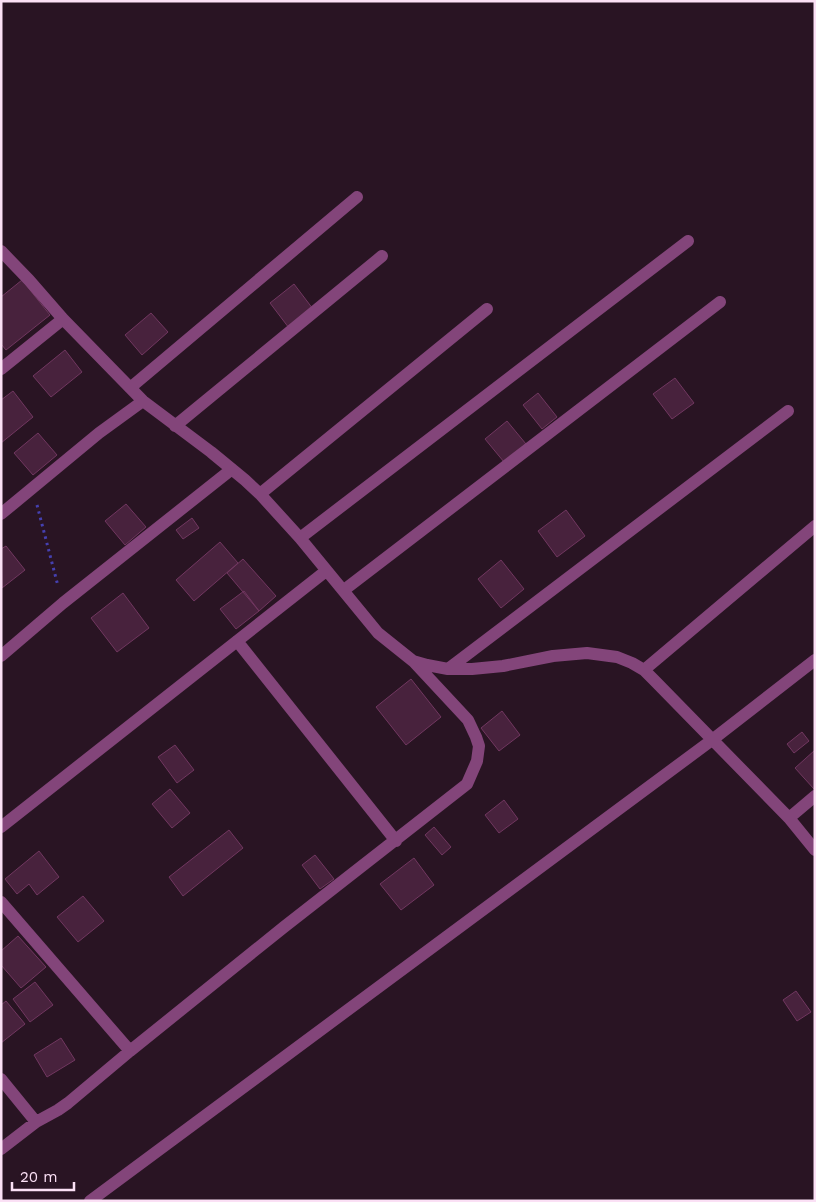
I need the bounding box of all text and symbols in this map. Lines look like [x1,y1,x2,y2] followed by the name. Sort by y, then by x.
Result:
[12,1160,75,1192] scale bar
[20,1168,58,1186] text: 20 m

